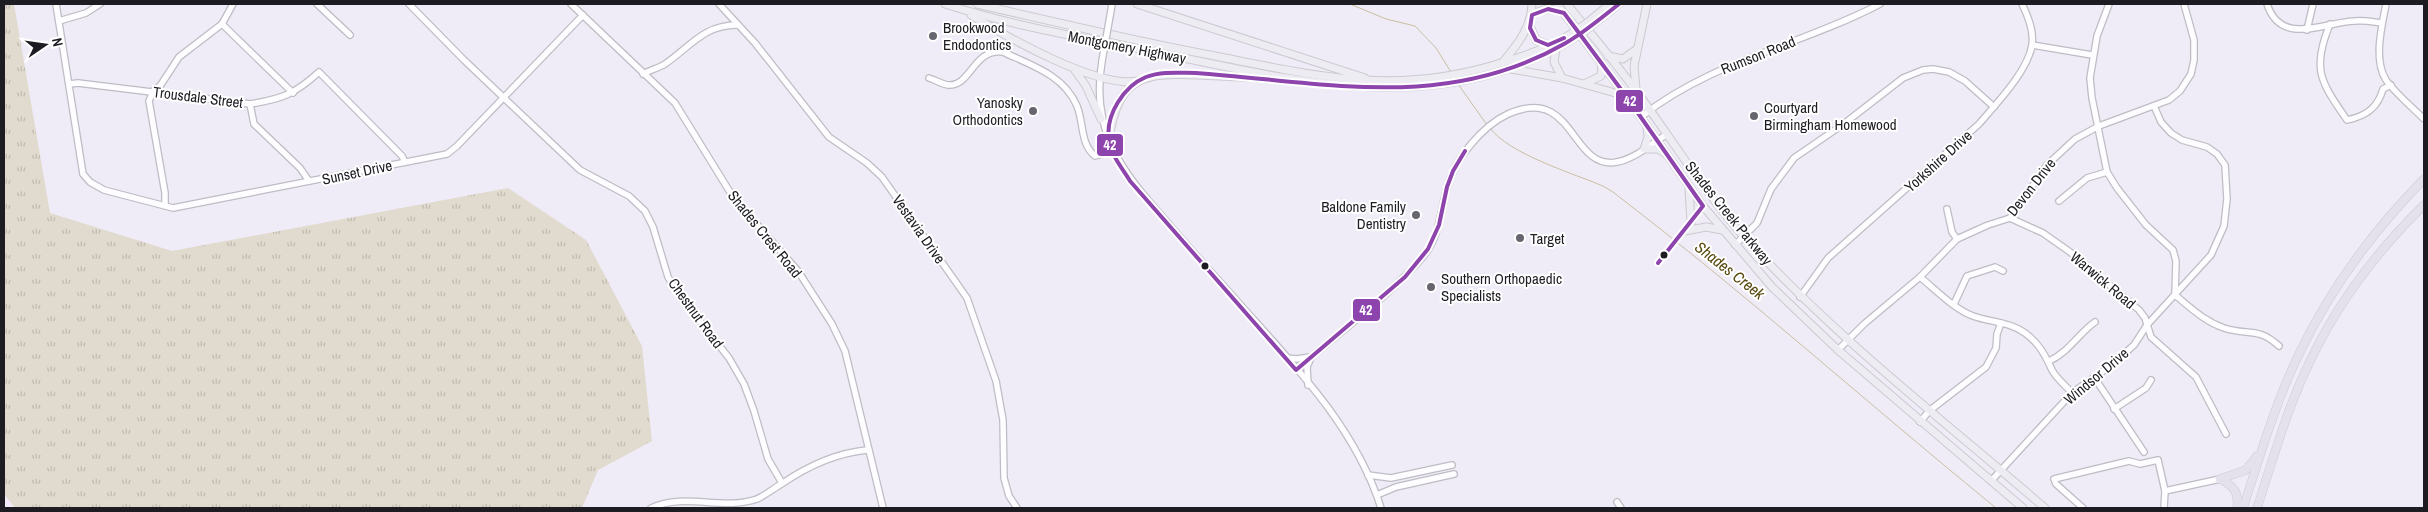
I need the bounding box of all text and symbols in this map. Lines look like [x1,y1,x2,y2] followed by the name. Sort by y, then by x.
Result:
[943,17,1011,55] place label: Brookwood Endodontics
[20,20,70,70] north arrow
[1066,25,1189,69] street label: Montgomery Highway
[927,30,939,42] marker: Brookwood Endodontics
[1718,31,1798,79] street label: Rumson Road
[48,36,67,48] text: N
[152,81,245,113] street label: Trousdale Street
[1615,89,1644,113] line badge: 42
[953,92,1024,130] place label: Yanosky Orthodontics
[1624,92,1636,110] text: 42
[1764,97,1897,135] place label: Courtyard Birmingham Homewood
[1027,105,1039,117] marker: Yanosky Orthodontics
[1748,110,1760,122] marker: Courtyard Birmingham Homewood
[1900,125,1977,197] street label: Yorkshire Drive
[1096,133,1124,157] line badge: 42
[1104,136,1116,154] text: 42
[2002,153,2060,220] street label: Devon Drive
[320,154,394,190] street label: Sunset Drive
[1682,157,1776,269] street label: Shades Creek Parkway
[723,186,807,282] street label: Shades Crest Road
[887,190,951,268] street label: Vestavia Drive
[1321,196,1407,234] place label: Baldone Family Dentistry
[1410,209,1422,221] marker: Baldone Family Dentistry
[1530,228,1565,249] place label: Target
[1514,232,1526,244] marker: Target
[1691,237,1769,303] water label: Shades Creek
[2066,246,2140,314] street label: Warwick Road
[1659,250,1669,260] unlabelled marker
[1200,261,1210,271] unlabelled marker
[1441,268,1562,306] place label: Southern Orthopaedic Specialists
[663,274,729,352] street label: Chestnut Road
[1425,281,1437,293] marker: Southern Orthopaedic Specialists
[1352,298,1381,322] line badge: 42
[1360,301,1372,319] text: 42
[2059,343,2133,409] street label: Windsor Drive

